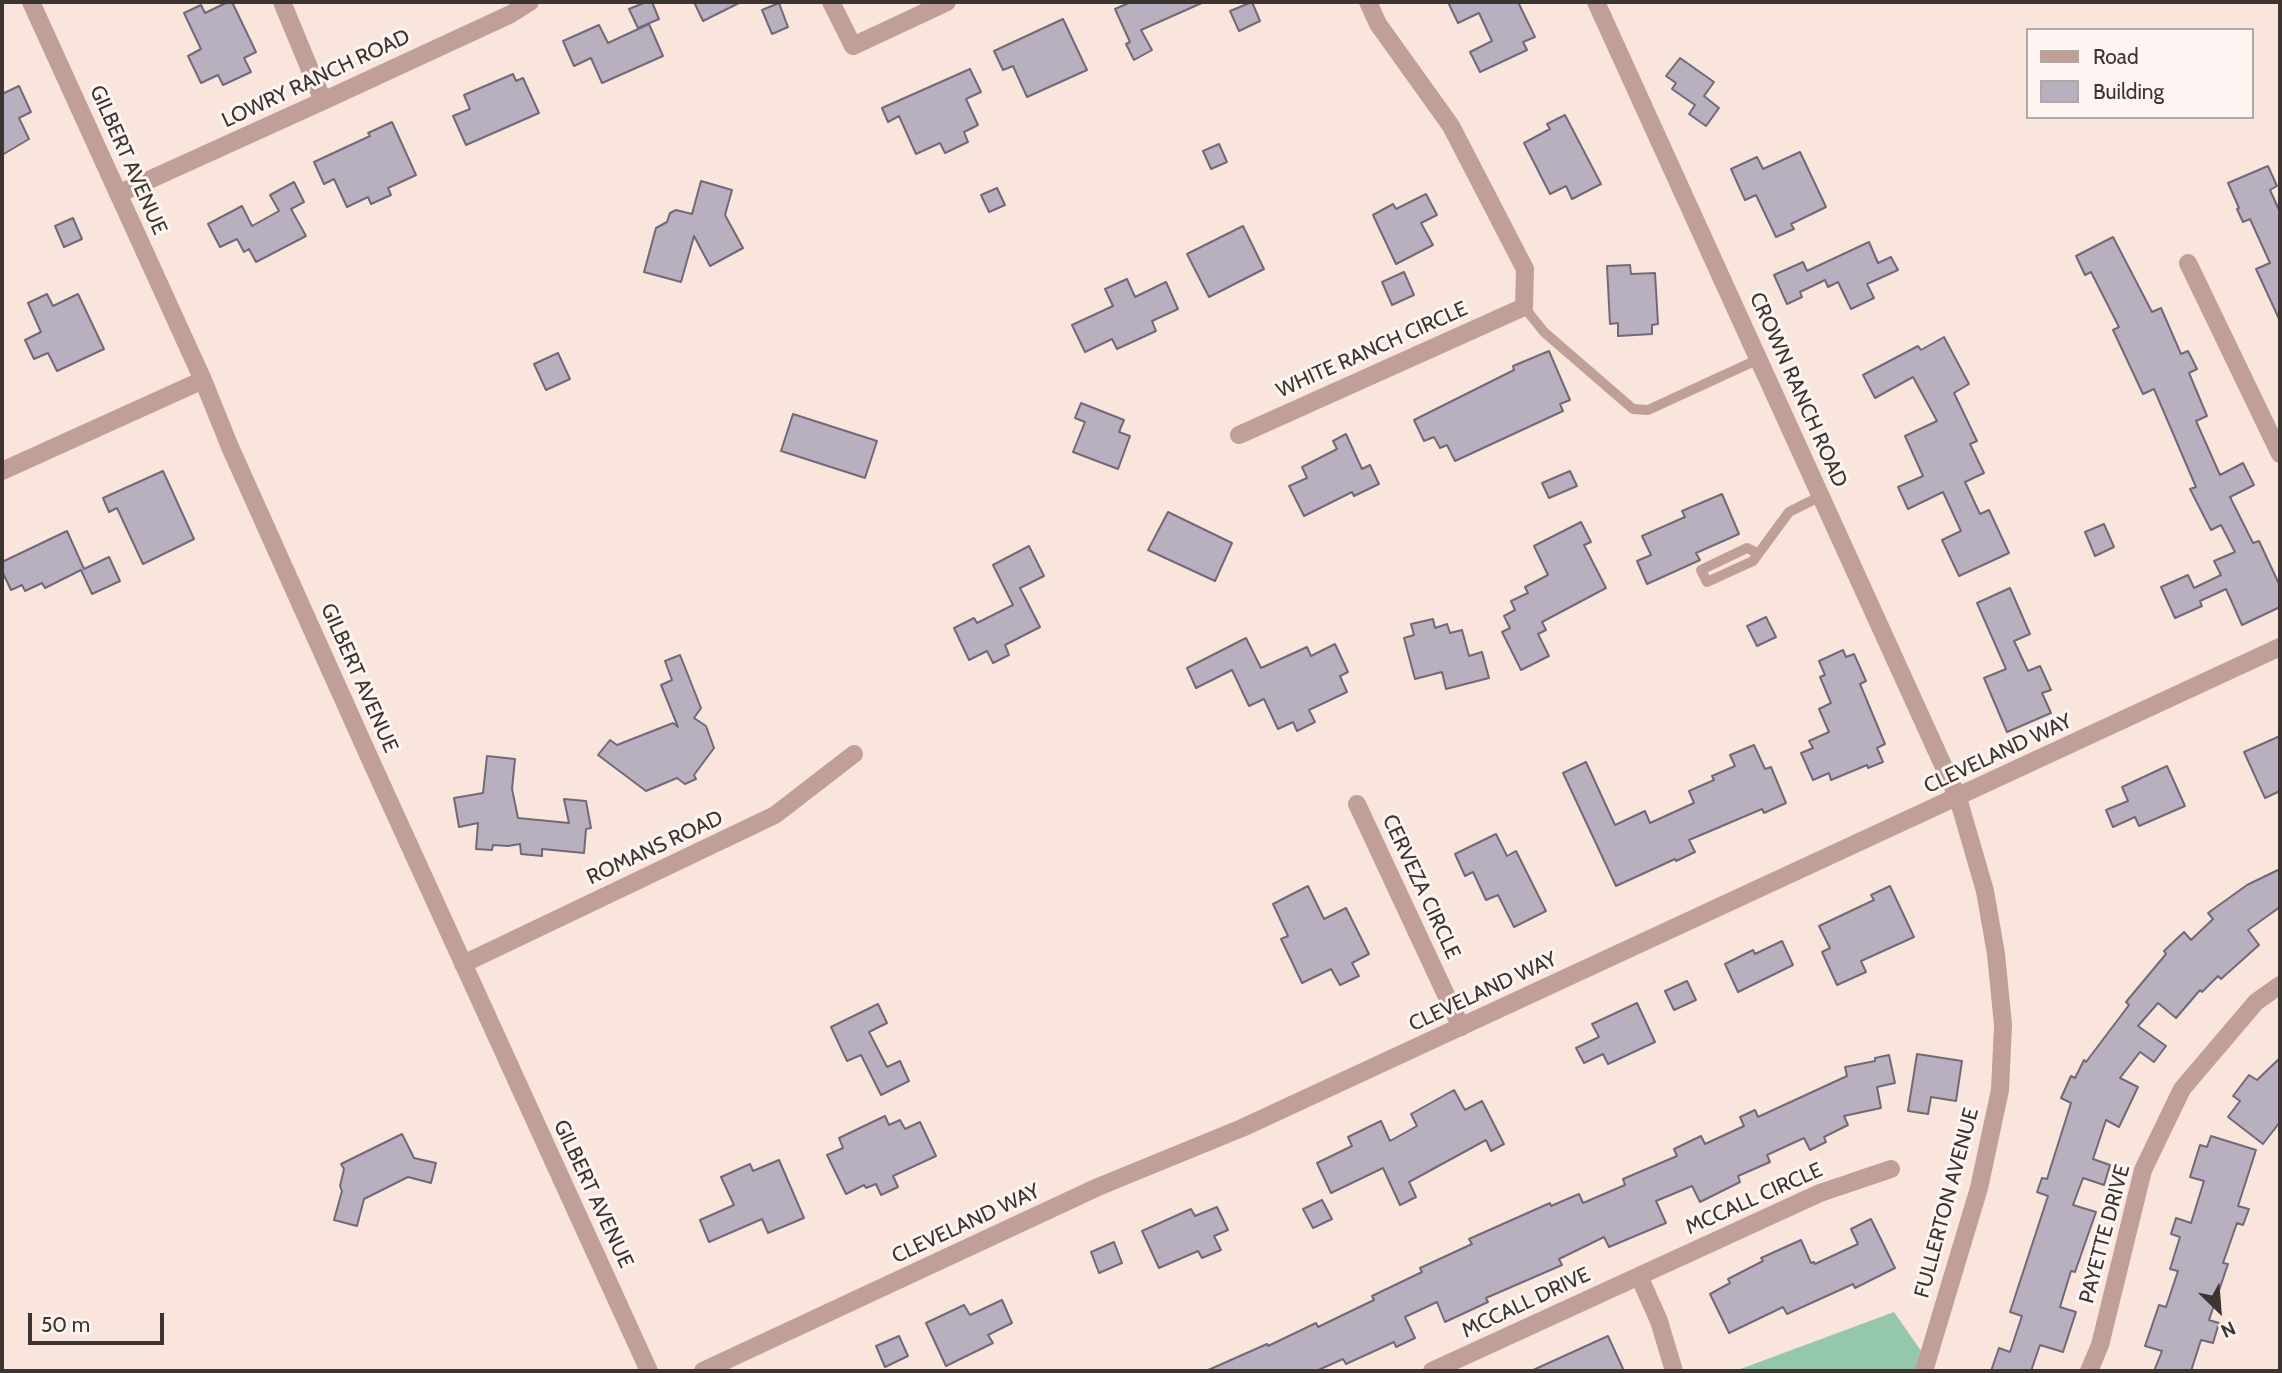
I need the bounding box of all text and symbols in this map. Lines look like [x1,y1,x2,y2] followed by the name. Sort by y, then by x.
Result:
[218,24,414,134] street label: LOWRY RANCH ROAD
[2026,28,2254,119] legend
[2093,44,2139,69] text: Road
[2093,79,2164,104] text: Building
[84,82,172,238] street label: GILBERT AVENUE
[1744,289,1852,491] street label: CROWN RANCH ROAD
[1273,296,1471,404] street label: WHITE RANCH CIRCLE
[315,600,403,756] street label: GILBERT AVENUE
[1920,709,2076,799] street label: CLEVELAND WAY
[583,805,727,891] street label: ROMANS ROAD
[1376,811,1466,963] street label: CERVEZA CIRCLE
[1405,947,1561,1037] street label: CLEVELAND WAY
[1910,1105,1984,1301] street label: FULLERTON AVENUE
[548,1116,638,1272] street label: GILBERT AVENUE
[1682,1158,1826,1240] street label: MCCALL CIRCLE
[2074,1162,2136,1306] street label: PAYETTE DRIVE
[888,1179,1044,1269] street label: CLEVELAND WAY
[1458,1262,1594,1344] street label: MCCALL DRIVE
[2184,1275,2254,1345] north arrow
[32,1300,168,1344] scale bar
[41,1312,90,1337] text: 50 m
[2217,1316,2239,1343] text: N

